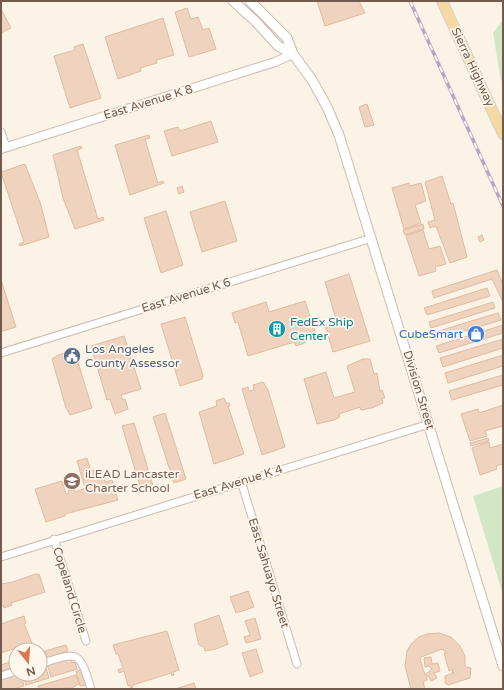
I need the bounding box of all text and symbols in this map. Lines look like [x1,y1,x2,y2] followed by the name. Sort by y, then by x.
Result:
[449,25,498,109] street label: Sierra Highway
[102,82,194,122] street label: East Avenue K 8
[140,275,232,315] street label: East Avenue K 6
[290,315,354,343] place label: FedEx Ship Center
[267,319,287,339] building icon: FedEx Ship Center
[466,324,486,344] shop icon: CubeSmart
[399,327,463,341] place label: CubeSmart
[85,342,180,370] place label: Los Angeles County Assessor
[62,346,82,366] public building icon: Los Angeles County Assessor
[400,349,438,432] street label: Division Street
[192,462,285,502] street label: East Avenue K 4
[85,467,180,495] place label: iLEAD Lancaster Charter School
[62,471,82,491] school or university icon: iLEAD Lancaster Charter School
[246,516,293,630] street label: East Sahuayo Street
[50,545,90,635] street label: Copeland Circle
[8,642,48,682] north arrow
[25,664,37,679] text: N

